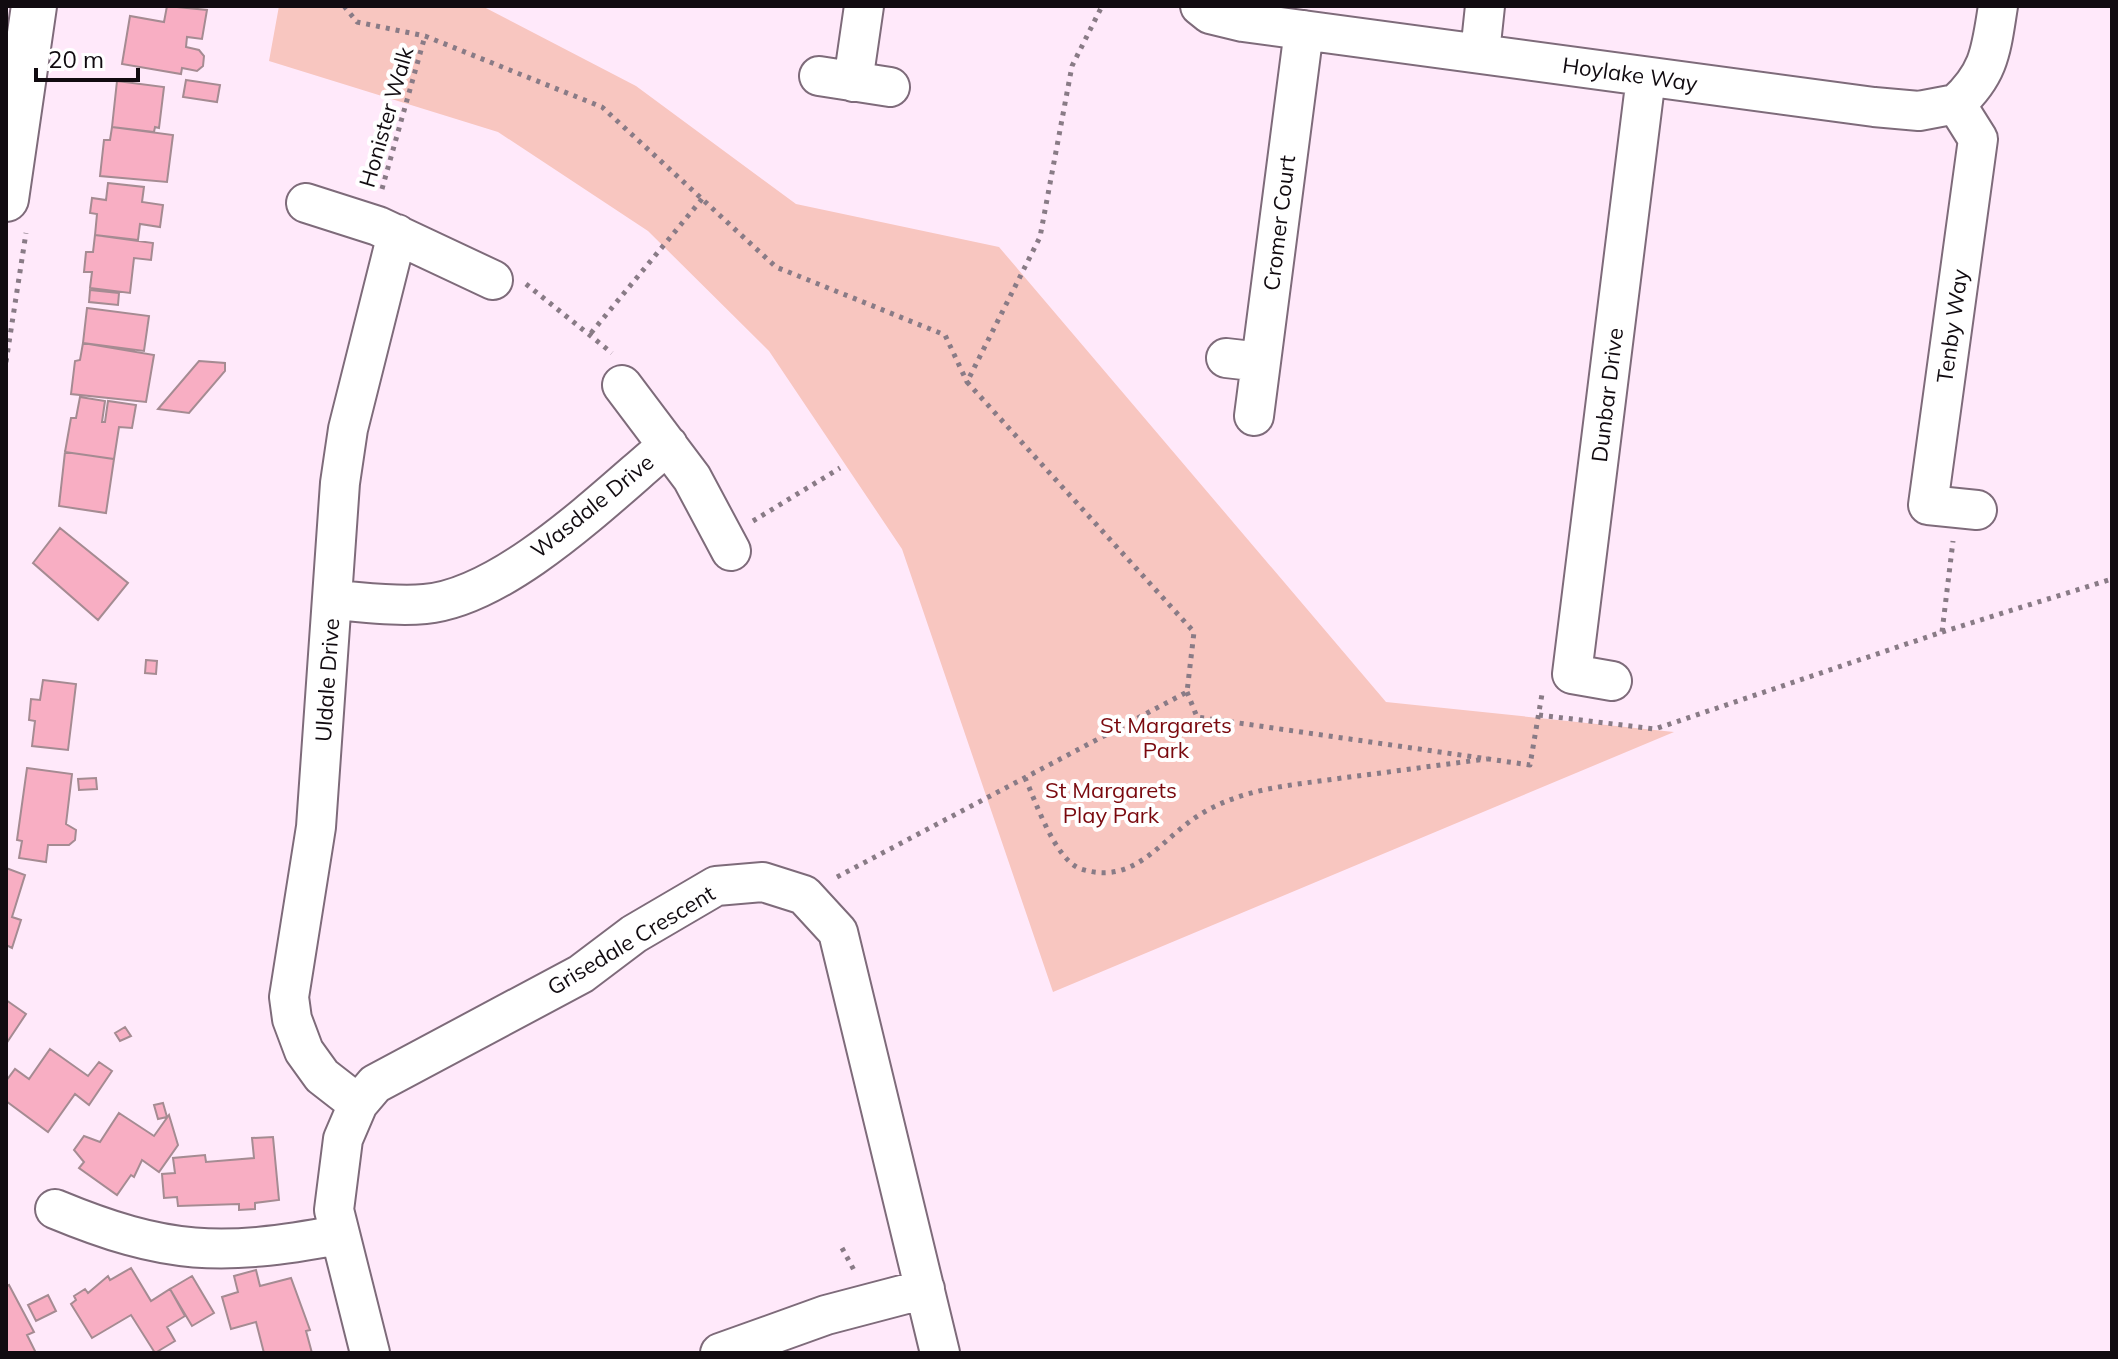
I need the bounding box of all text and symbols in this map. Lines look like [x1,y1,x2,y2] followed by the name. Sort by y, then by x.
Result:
[36,32,138,82] scale bar
[353,43,420,190] street label: Honister Walk
[48,44,104,74] text: 20 m
[1561,51,1700,97] street label: Hoylake Way
[1257,153,1301,292] street label: Cromer Court
[1930,267,1974,385] street label: Tenby Way
[1585,326,1629,464] street label: Dunbar Drive
[525,448,659,564] street label: Wasdale Drive
[309,617,345,743] street label: Uldale Drive
[1100,711,1232,764] park label: St Margarets Park
[1045,776,1177,829] park label: St Margarets Play Park
[542,879,720,1001] street label: Grisedale Crescent

